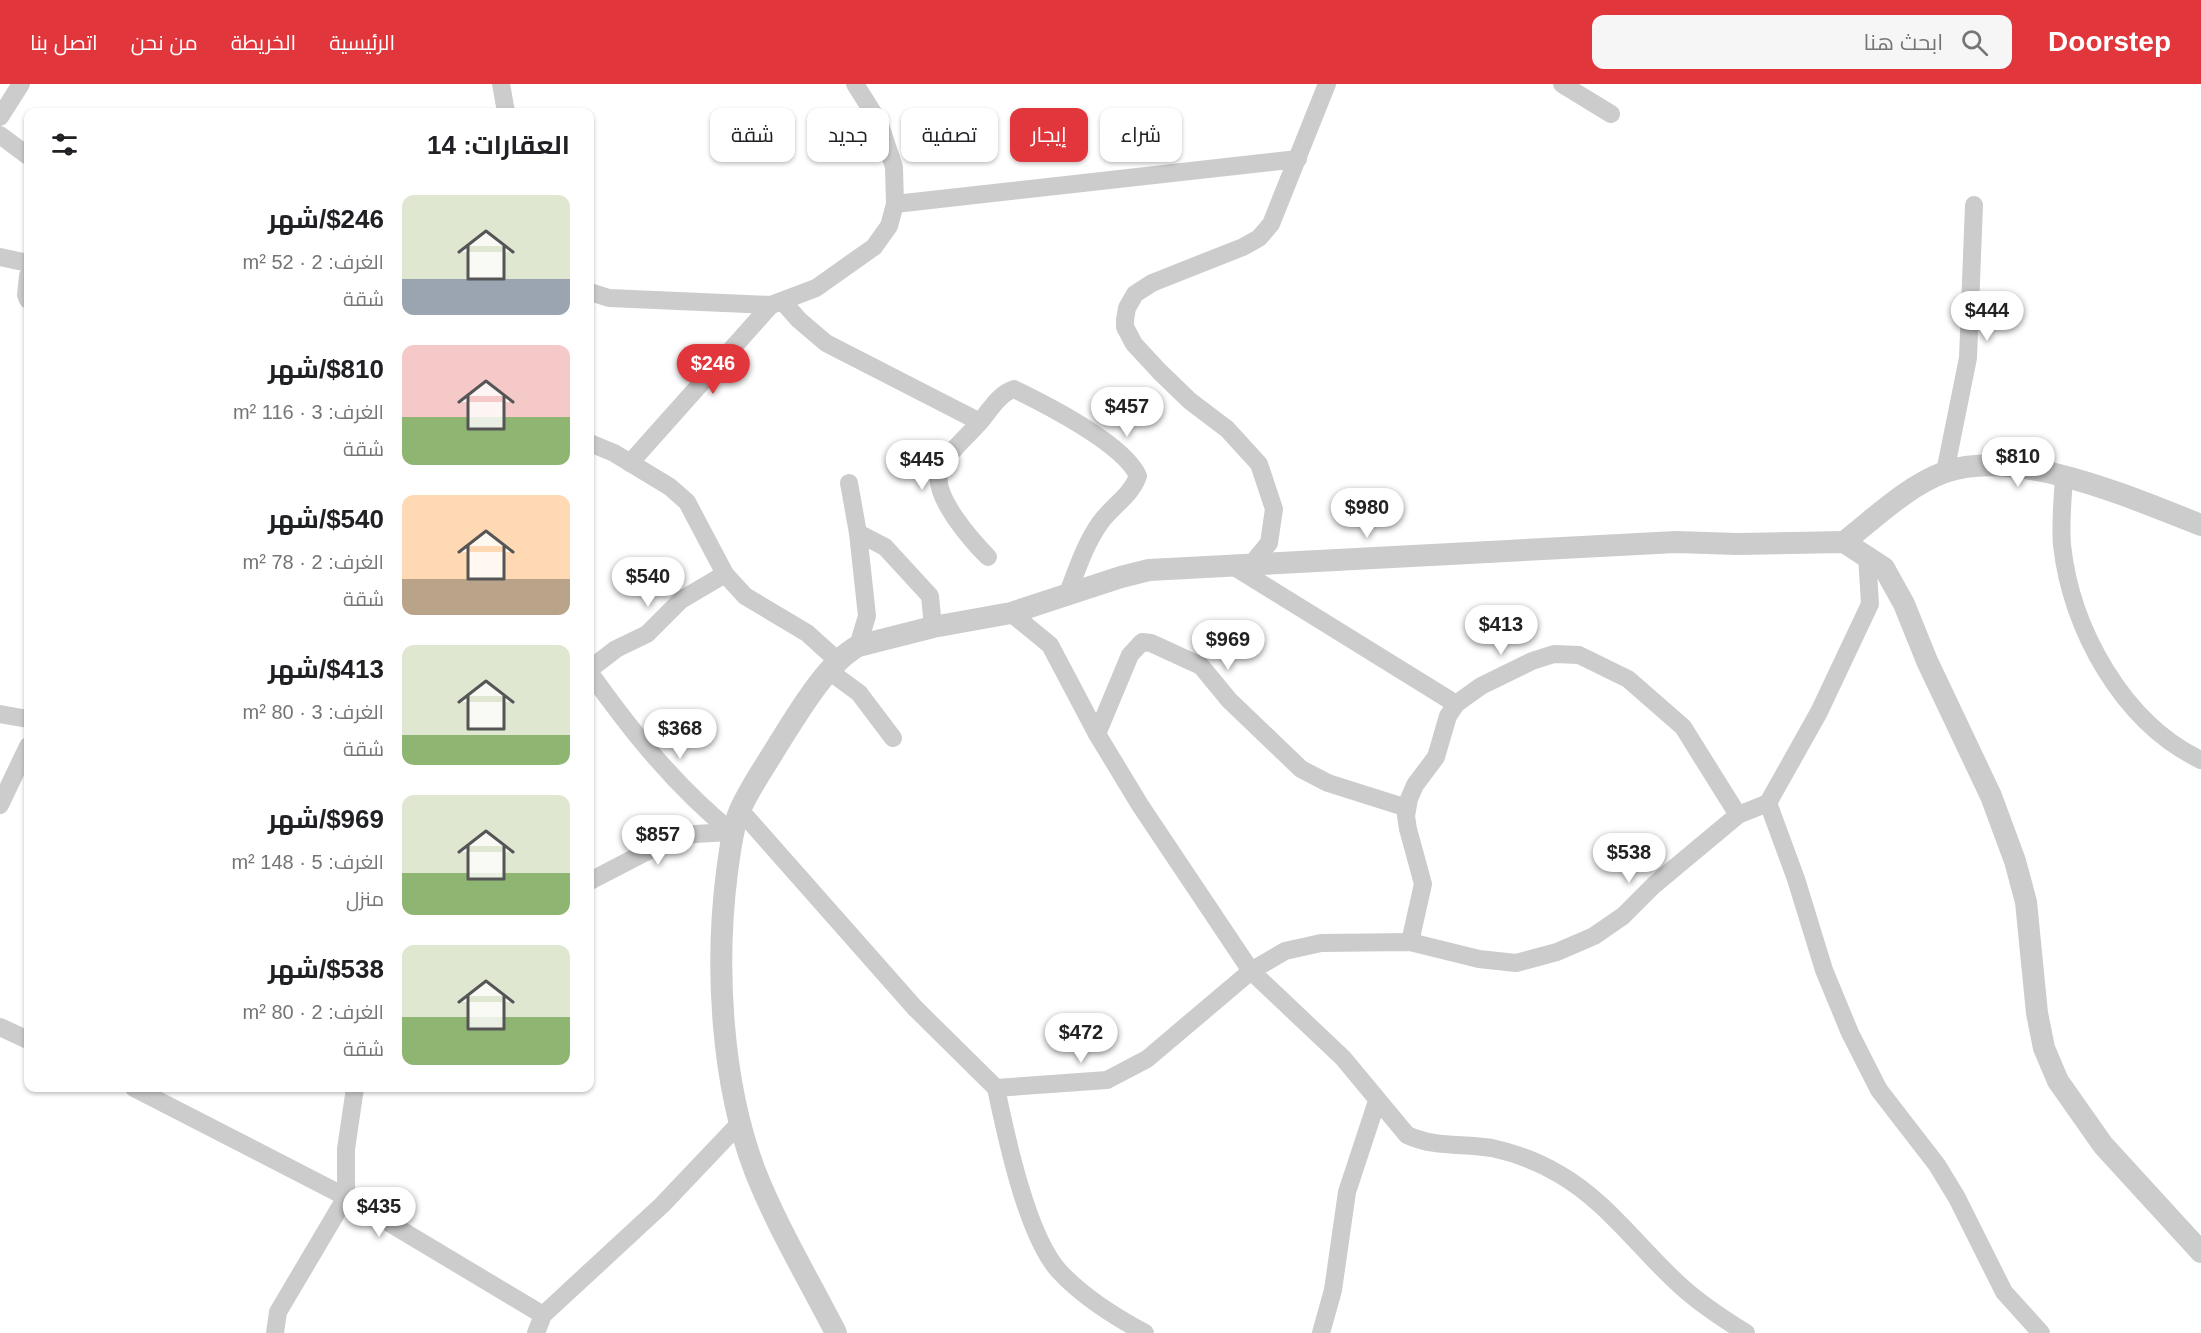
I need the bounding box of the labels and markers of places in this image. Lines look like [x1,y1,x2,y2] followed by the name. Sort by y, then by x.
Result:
[1951,291,2023,342] pin: $444
[677,344,749,395] pin: $246
[1091,387,1163,438] pin: $457
[1982,437,2054,488] pin: $810
[886,440,958,491] pin: $445
[1331,488,1403,539] pin: $980
[612,557,684,608] pin: $540
[1465,605,1537,656] pin: $413
[1192,620,1264,671] pin: $969
[644,709,716,760] pin: $368
[622,815,694,866] pin: $857
[1593,833,1665,884] pin: $538
[1045,1013,1117,1064] pin: $472
[343,1187,415,1238] pin: $435

